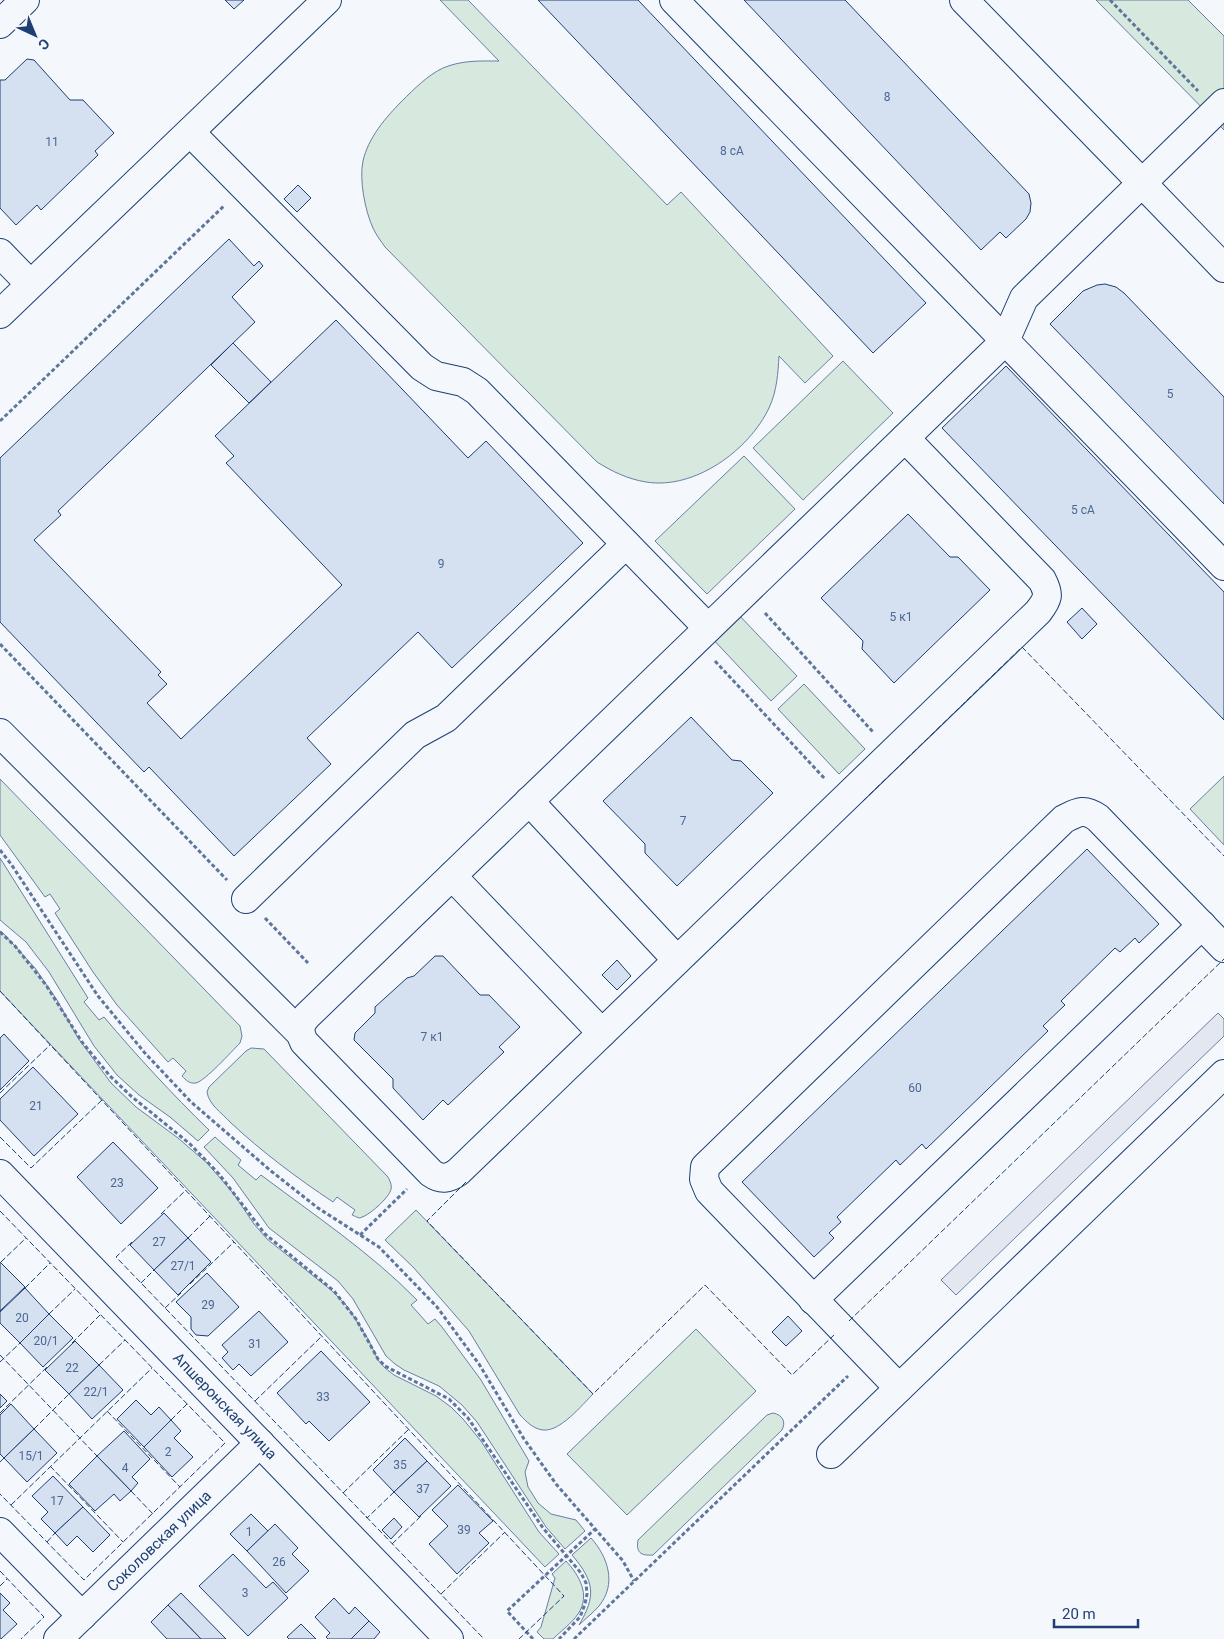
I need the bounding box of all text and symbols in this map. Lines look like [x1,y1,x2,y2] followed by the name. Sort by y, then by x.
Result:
[10,10,60,60] north arrow
[35,35,53,53] text: С
[884,90,891,104] house number: 8
[45,135,59,149] house number: 11
[720,144,744,158] house number: 8 сА
[1167,387,1174,401] house number: 5
[1071,503,1095,517] house number: 5 сА
[438,557,444,571] house number: 9
[890,610,912,624] house number: 5 к1
[680,814,687,828] house number: 7
[421,1030,443,1044] house number: 7 к1
[908,1081,922,1095] house number: 60
[29,1099,43,1113] house number: 21
[110,1176,124,1190] house number: 23
[152,1235,166,1249] house number: 27
[170,1259,196,1273] house number: 27/1
[201,1298,215,1312] house number: 29
[15,1311,29,1325] house number: 20
[33,1334,59,1348] house number: 20/1
[248,1337,262,1351] house number: 31
[169,1349,281,1463] street label: Апшеронская улица
[65,1361,79,1375] house number: 22
[83,1385,109,1399] house number: 22/1
[316,1390,330,1404] house number: 33
[165,1445,172,1459] house number: 2
[18,1449,44,1463] house number: 15/1
[393,1458,407,1472] house number: 35
[122,1461,129,1475] house number: 4
[416,1482,430,1496] house number: 37
[103,1487,215,1595] street label: Соколовская улица
[50,1494,64,1508] house number: 17
[457,1523,471,1537] house number: 39
[246,1525,252,1539] house number: 1
[272,1555,286,1569] house number: 26
[242,1586,248,1600] house number: 3
[1054,1596,1138,1628] scale bar
[1062,1605,1096,1623] text: 20 m

